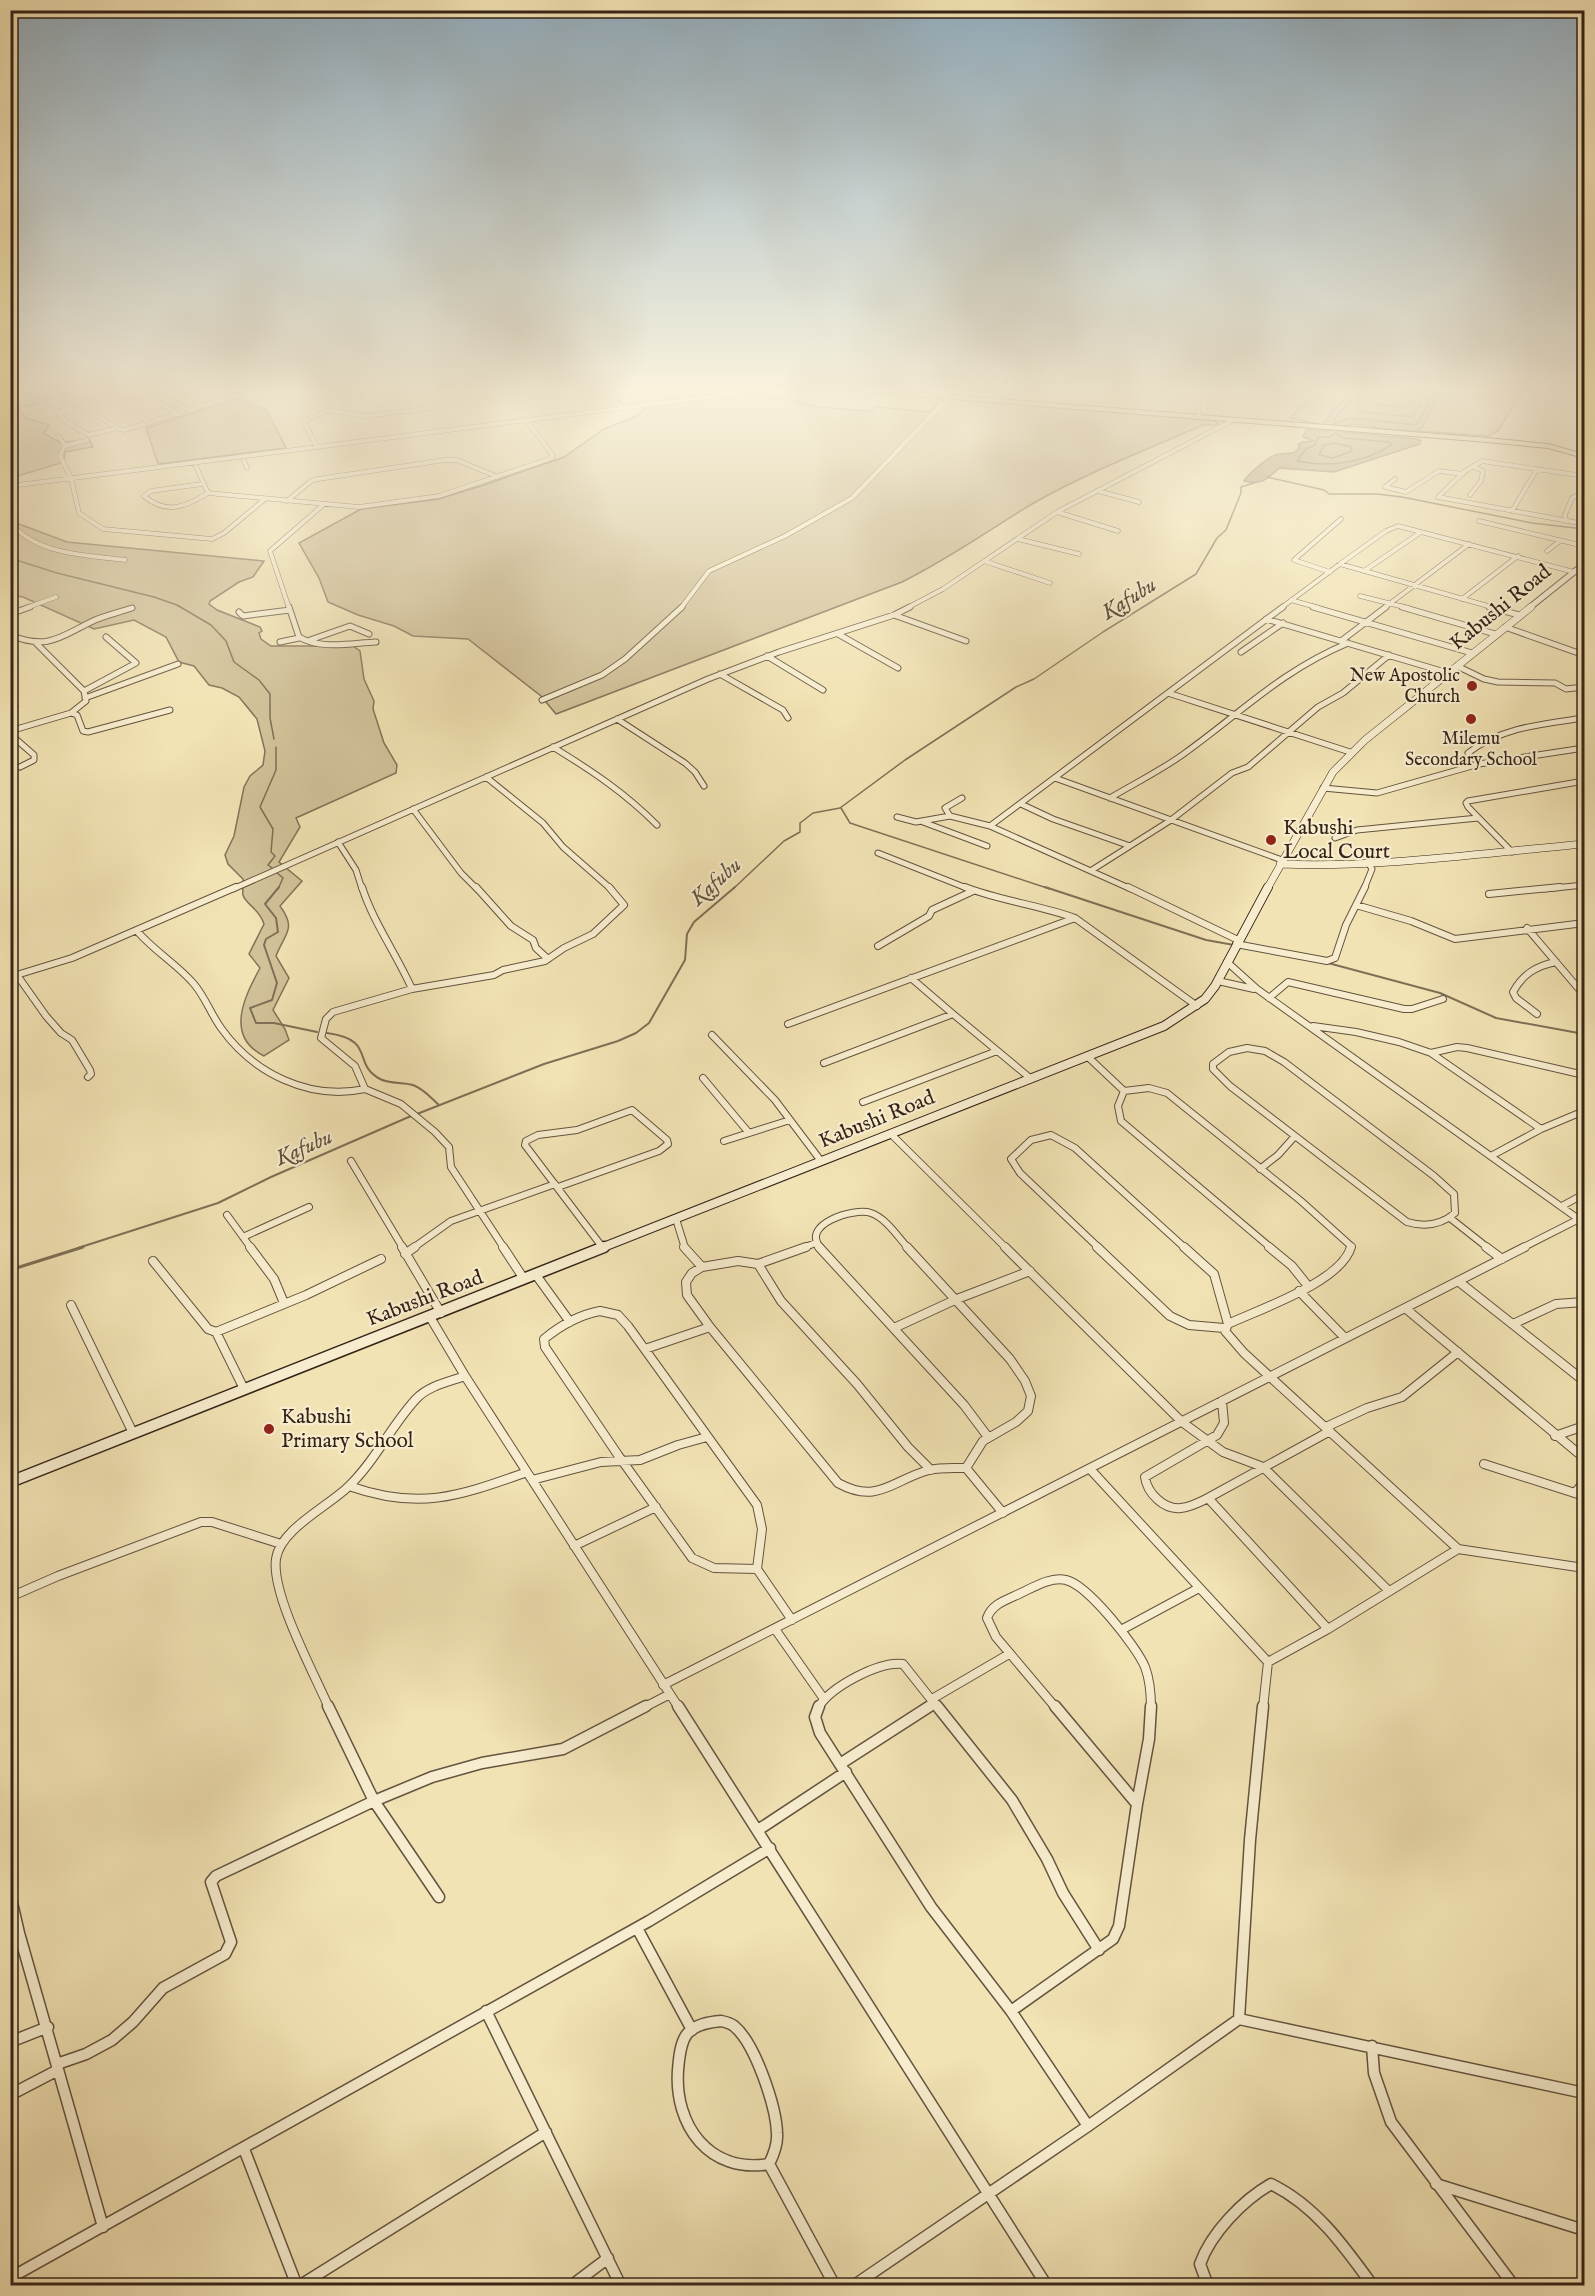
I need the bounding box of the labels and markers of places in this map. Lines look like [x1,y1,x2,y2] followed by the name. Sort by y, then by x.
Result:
[1350,665,1460,709] place label: New Apostolic Church
[1465,679,1479,693] marker: New Apostolic Church
[1464,712,1478,726] marker: Milemu Secondary School
[1405,728,1537,772] place label: Milemu Secondary School
[1283,815,1390,866] place label: Kabushi Local Court
[1264,833,1278,847] marker: Kabushi Local Court
[281,1404,414,1455] place label: Kabushi Primary School
[262,1422,276,1436] marker: Kabushi Primary School

